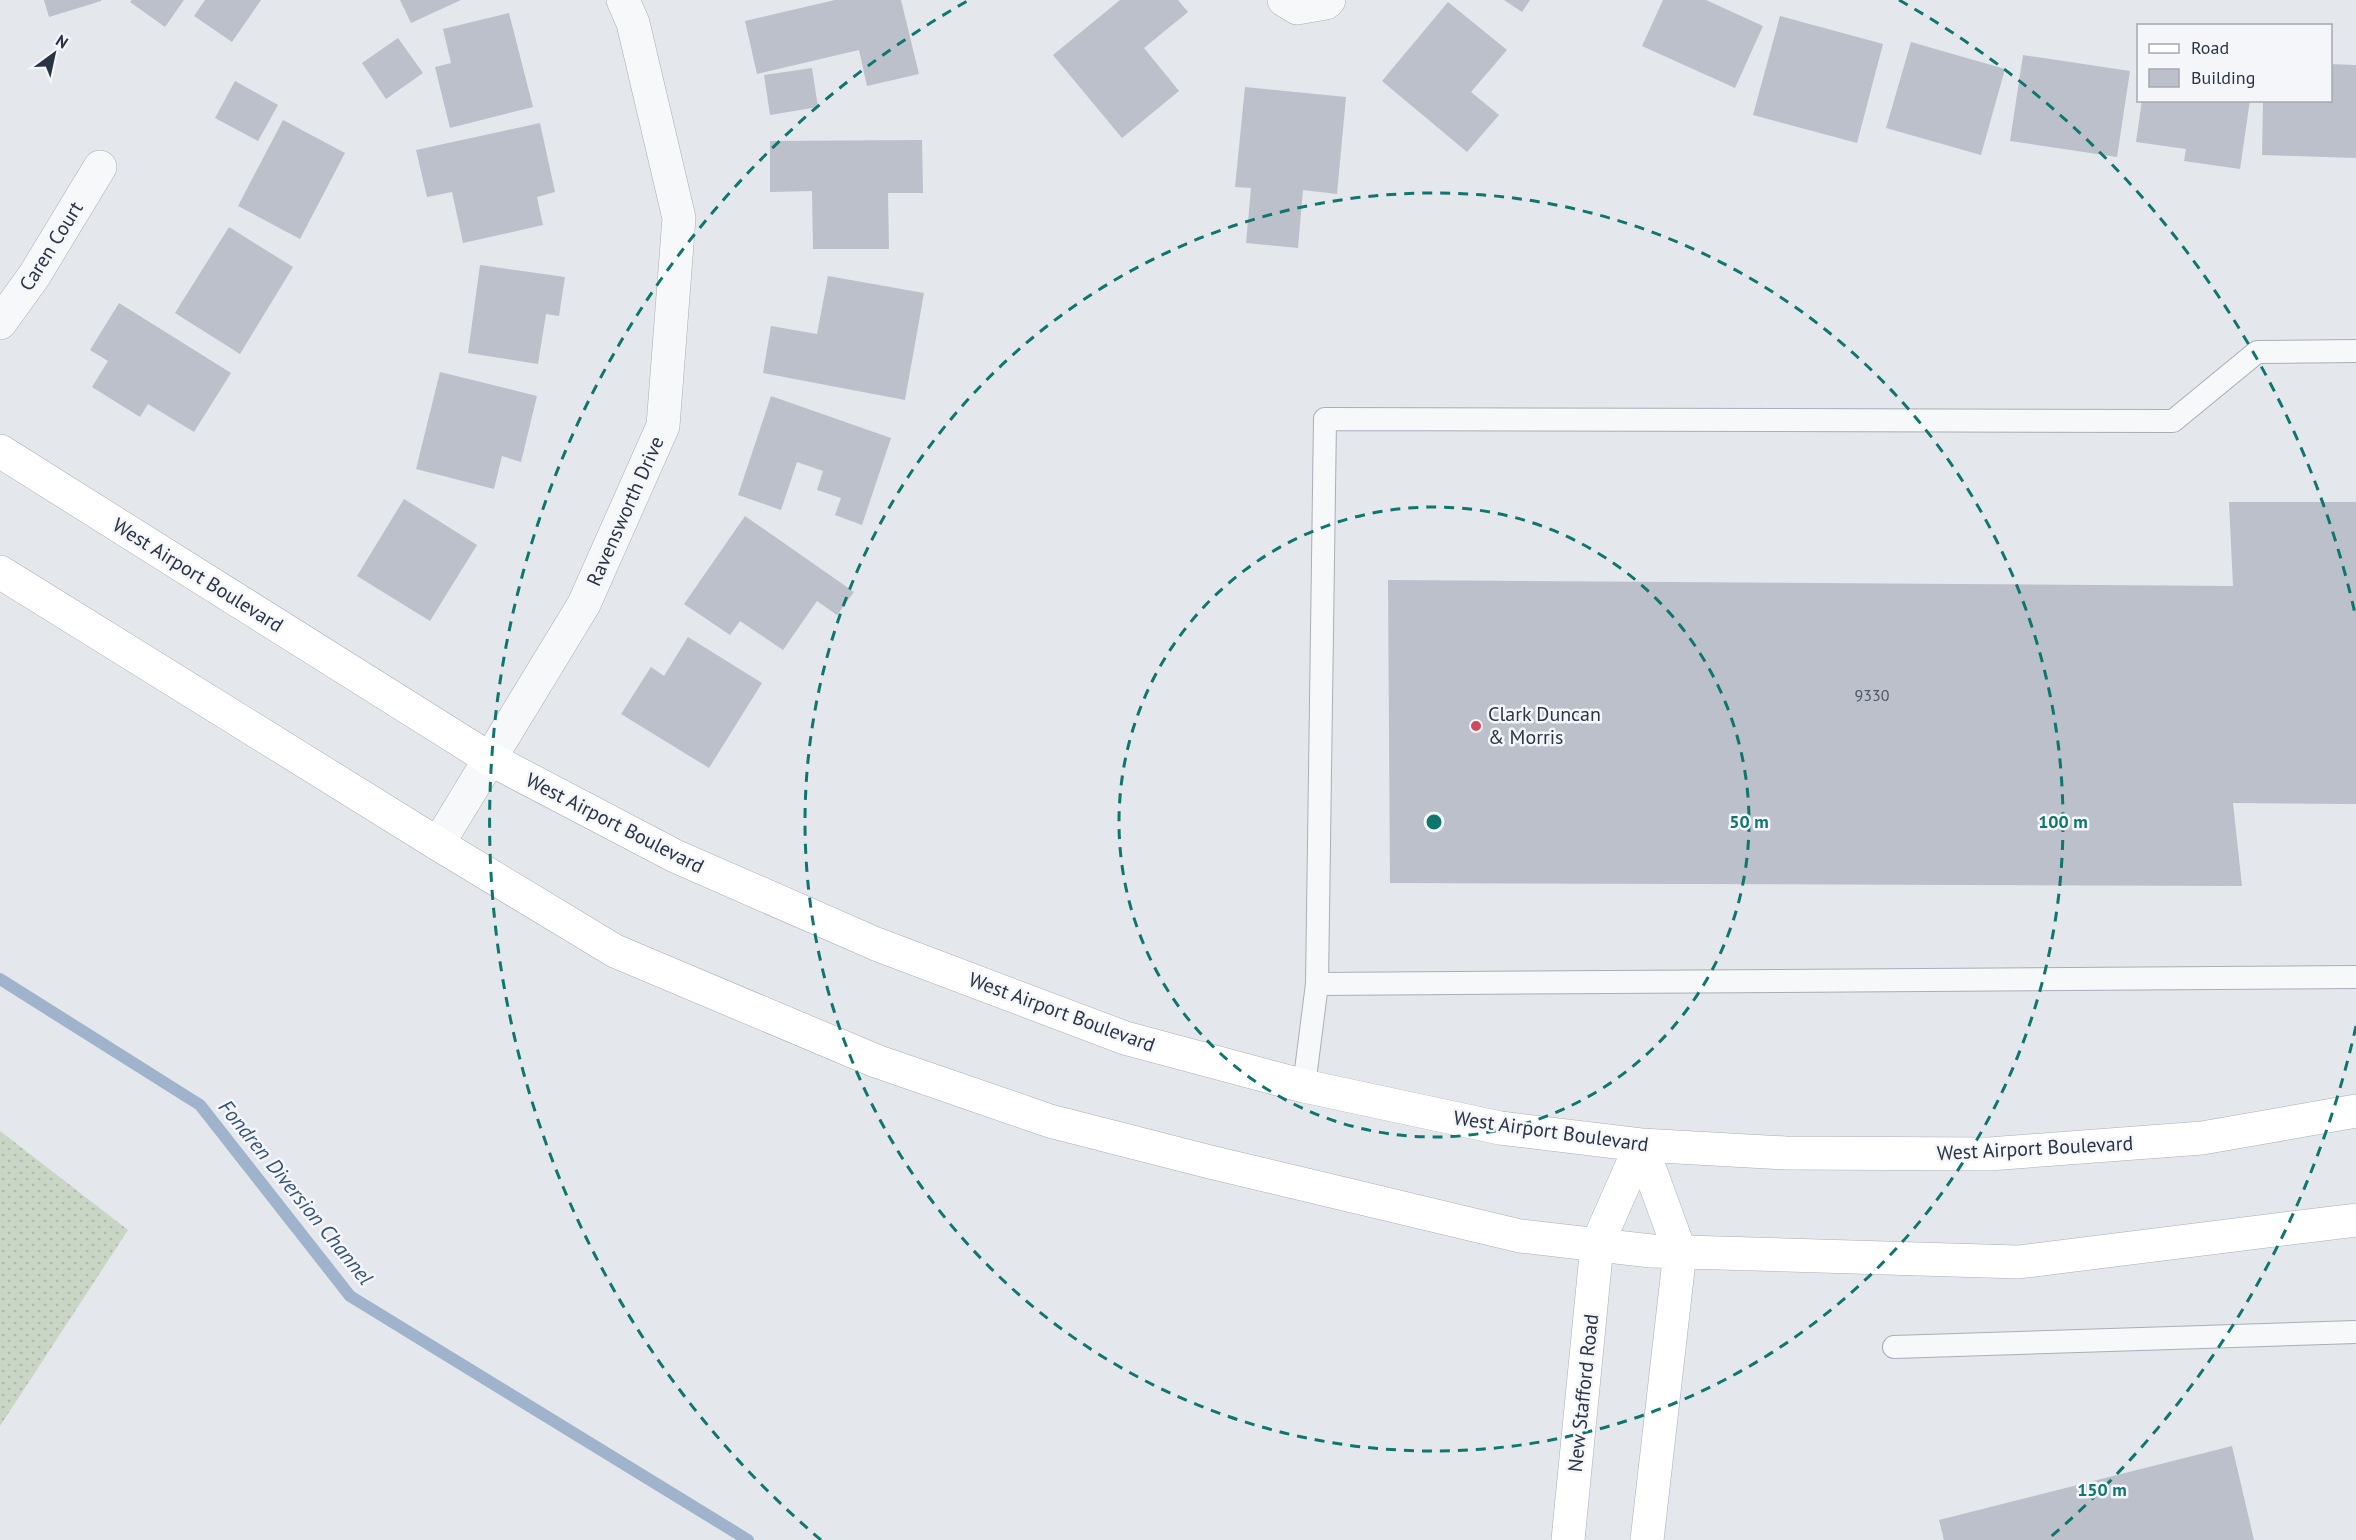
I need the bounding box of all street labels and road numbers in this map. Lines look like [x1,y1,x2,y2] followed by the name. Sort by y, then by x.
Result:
[13,196,89,296] street label: Caren Court
[580,432,670,590] street label: Ravensworth Drive
[108,512,288,638] street label: West Airport Boulevard
[522,767,708,879] street label: West Airport Boulevard
[965,966,1159,1058] street label: West Airport Boulevard
[1452,1104,1650,1158] street label: West Airport Boulevard
[1936,1130,2134,1166] street label: West Airport Boulevard
[1562,1313,1604,1473] street label: New Stafford Road

